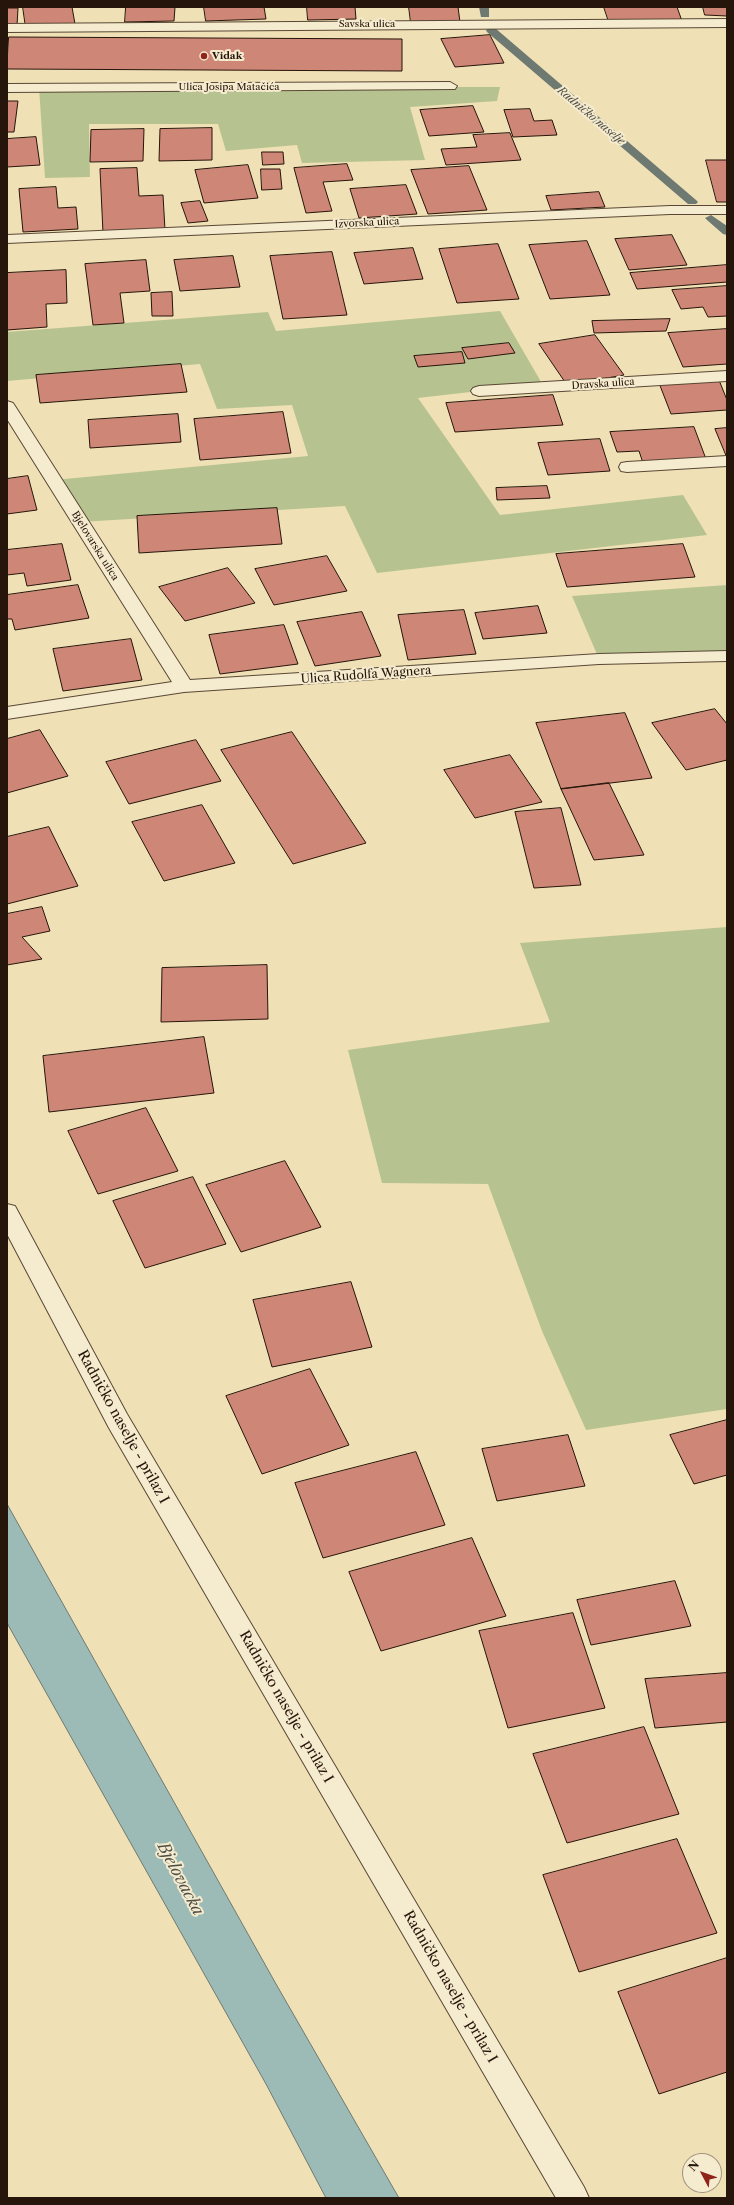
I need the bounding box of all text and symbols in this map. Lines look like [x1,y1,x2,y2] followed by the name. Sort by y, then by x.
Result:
[339,18,395,30] street label: Savska ulica
[212,50,242,62] place label: Vidak
[199,51,209,61] marker: Vidak
[178,81,280,93] street label: Ulica Josipa Matačića
[555,84,627,148] water label: Radničko naselje
[334,215,400,231] street label: Izvorska ulica
[571,376,635,392] street label: Dravska ulica
[69,509,121,583] street label: Bjelovarska ulica
[300,663,432,687] street label: Ulica Rudolfa Wagnera
[74,1347,172,1507] street label: Radničko naselje - prilaz I
[235,1628,337,1786] street label: Radničko naselje - prilaz I
[153,1839,207,1919] water label: Bjelovacka
[399,1908,501,2066] street label: Radničko naselje - prilaz I
[682,2153,722,2193] north arrow
[685,2158,702,2174] text: N

